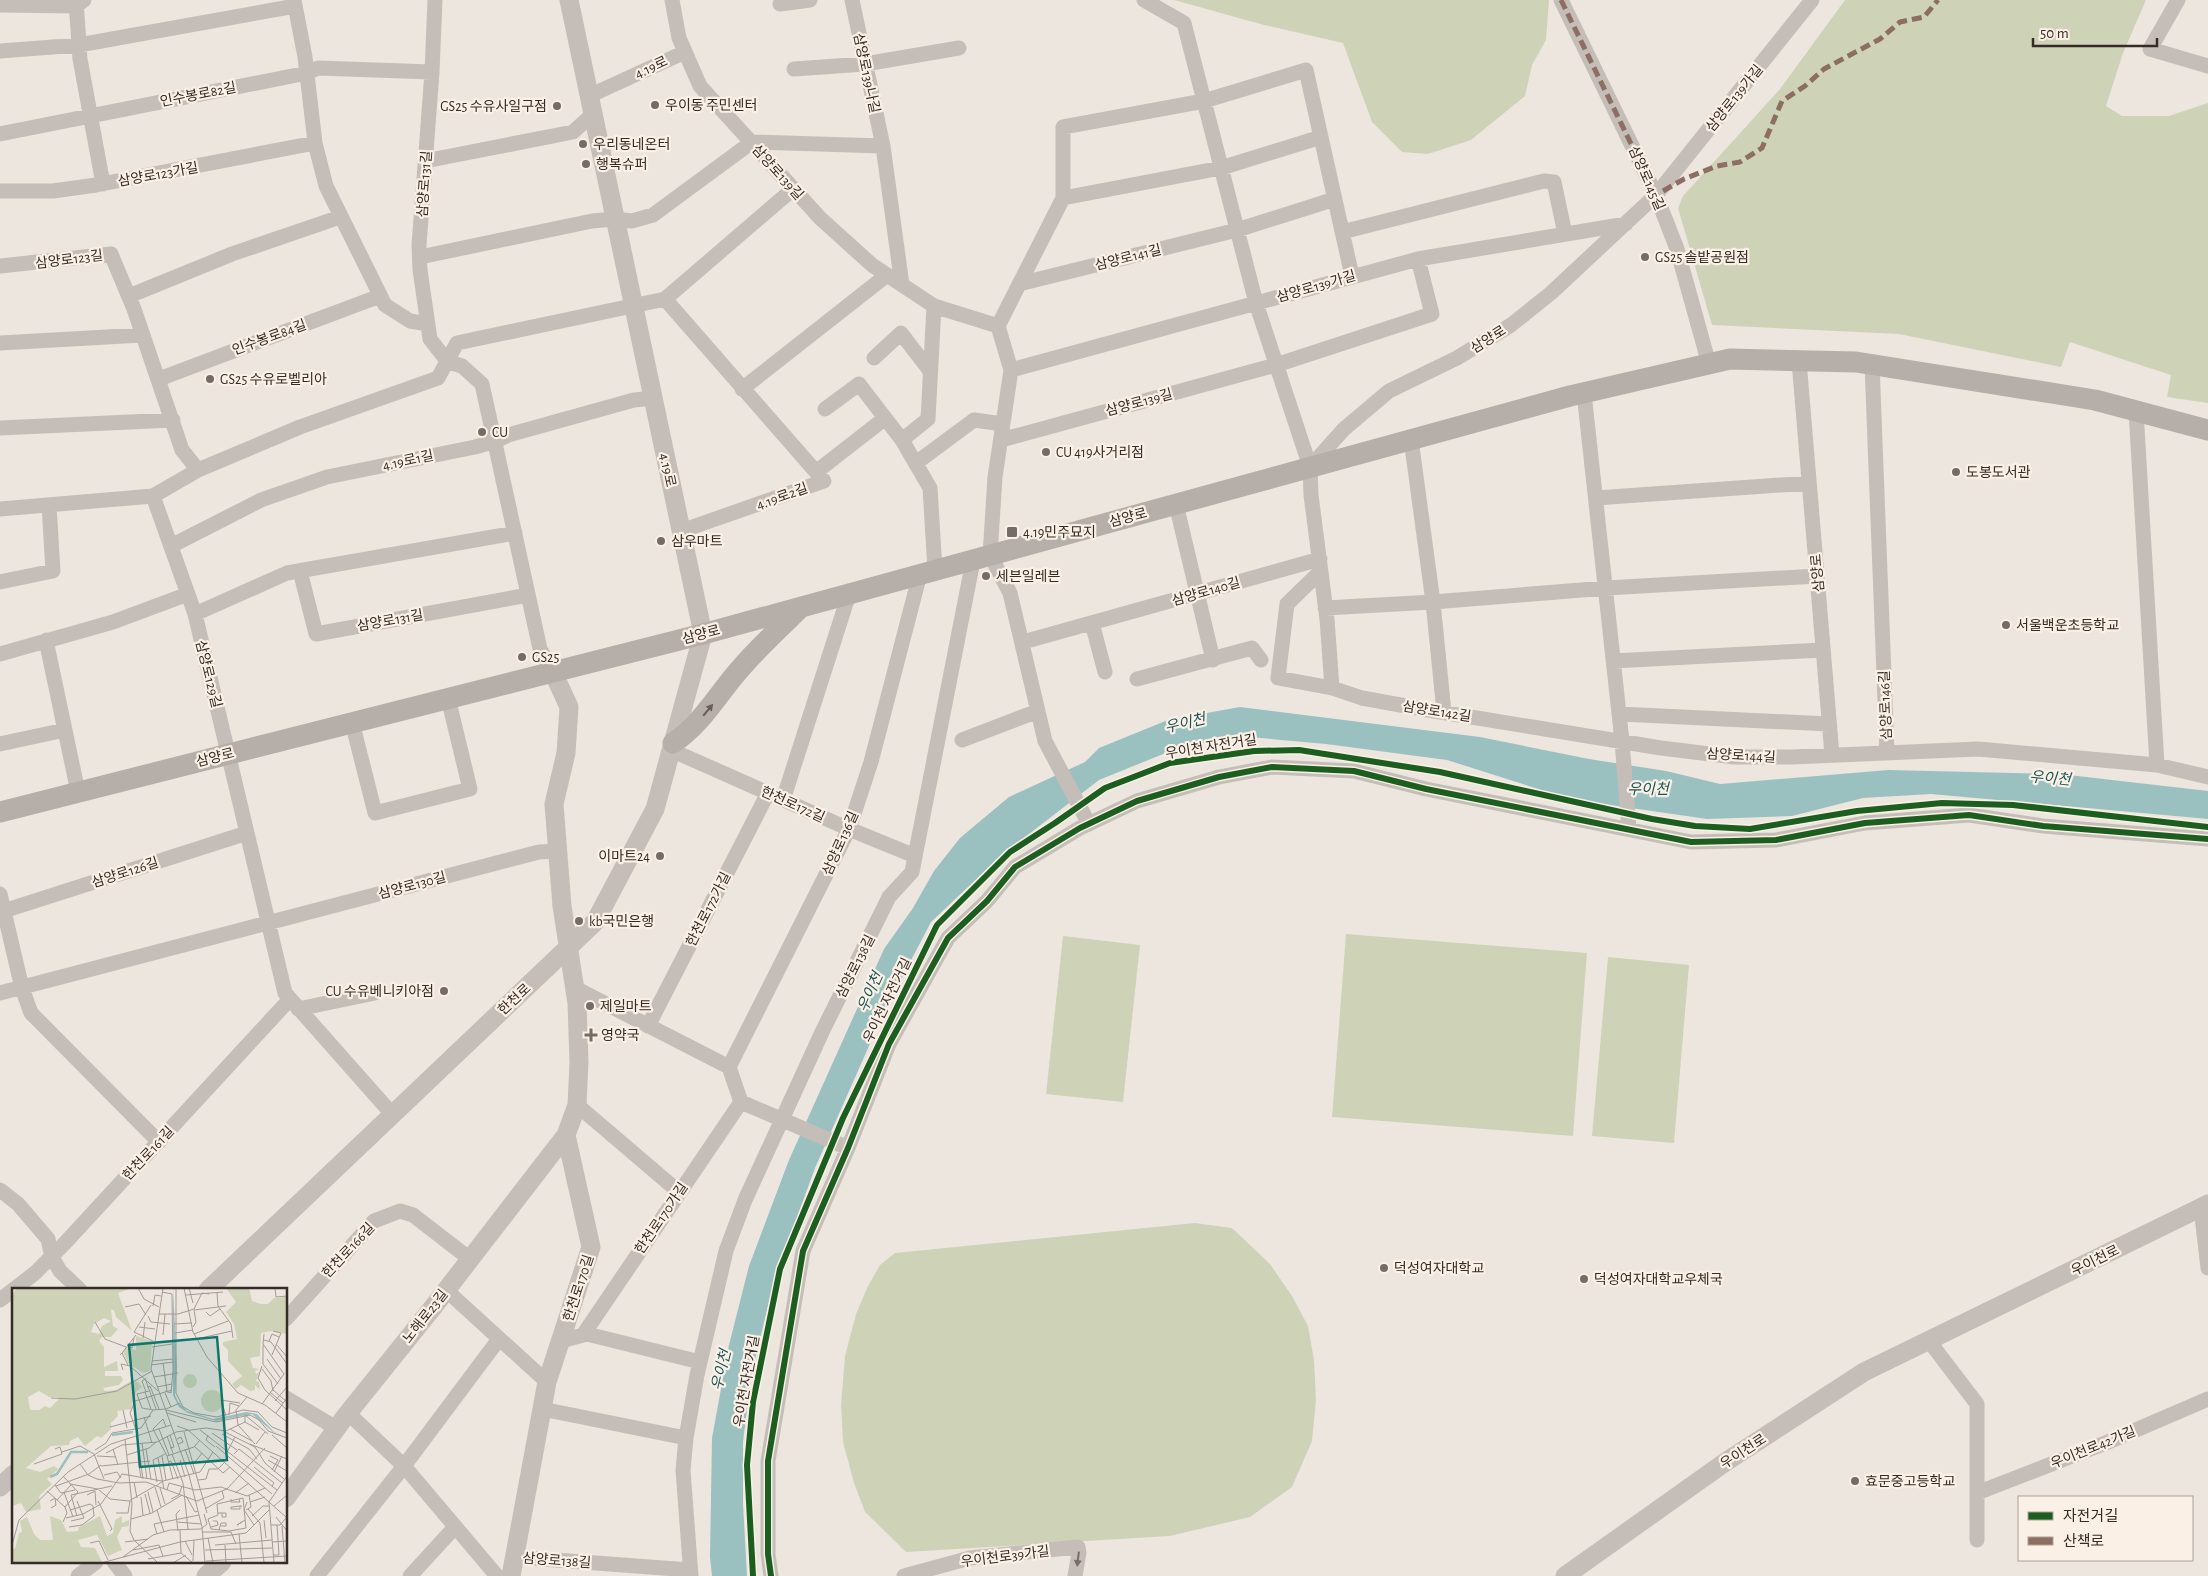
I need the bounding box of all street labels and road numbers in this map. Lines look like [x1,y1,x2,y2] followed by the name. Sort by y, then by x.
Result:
[851,32,882,115] street label: 삼양로139나길
[633,54,670,81] street label: 4.19로
[1703,62,1766,135] street label: 삼양로139가길
[159,80,238,109] street label: 인수봉로82길
[749,142,806,203] street label: 삼양로139길
[1626,144,1667,213] street label: 삼양로145길
[415,150,434,218] street label: 삼양로131길
[117,160,199,189] street label: 삼양로123가길
[1093,242,1163,273] street label: 삼양로141길
[34,248,104,271] street label: 삼양로123길
[1275,268,1357,305] street label: 삼양로139가길
[230,317,308,358] street label: 인수봉로84길
[1468,323,1509,356] street label: 삼양로
[1104,386,1174,419] street label: 삼양로139길
[381,448,435,473] street label: 4.19로1길
[657,452,677,489] street label: 4.19로
[754,480,810,513] street label: 4.19로2길
[1108,505,1149,530] street label: 삼양로
[1808,553,1827,593] street label: 삼양로
[1170,575,1242,608] street label: 삼양로140길
[356,607,424,634] street label: 삼양로131길
[681,622,722,647] street label: 삼양로
[193,639,224,710] street label: 삼양로129길
[1877,670,1894,740] street label: 삼양로146길
[1401,699,1472,724] street label: 삼양로142길
[1164,731,1258,761] street label: 우이천 자전거길
[195,746,236,769] street label: 삼양로
[1706,746,1776,765] street label: 삼양로144길
[758,783,828,825] street label: 한천로172길
[820,809,861,878] street label: 삼양로136길
[90,855,160,890] street label: 삼양로126길
[377,869,448,902] street label: 삼양로130길
[682,869,734,949] street label: 한천로172가길
[833,932,878,1000] street label: 삼양로138길
[860,955,914,1045] street label: 우이천 자전거길
[494,980,534,1018] street label: 한천로
[119,1123,177,1183] street label: 한천로161길
[631,1179,691,1257] street label: 한천로170가길
[318,1219,378,1281] street label: 한천로166길
[2068,1241,2122,1278] street label: 우이천로
[560,1252,596,1324] street label: 한천로170길
[400,1287,451,1346] street label: 노해로23길
[730,1334,762,1428] street label: 우이천 자전거길
[2048,1423,2138,1471] street label: 우이천로42가길
[1717,1430,1769,1472] street label: 우이천로
[960,1543,1050,1569] street label: 우이천로39가길
[522,1551,592,1570] street label: 삼양로138길

